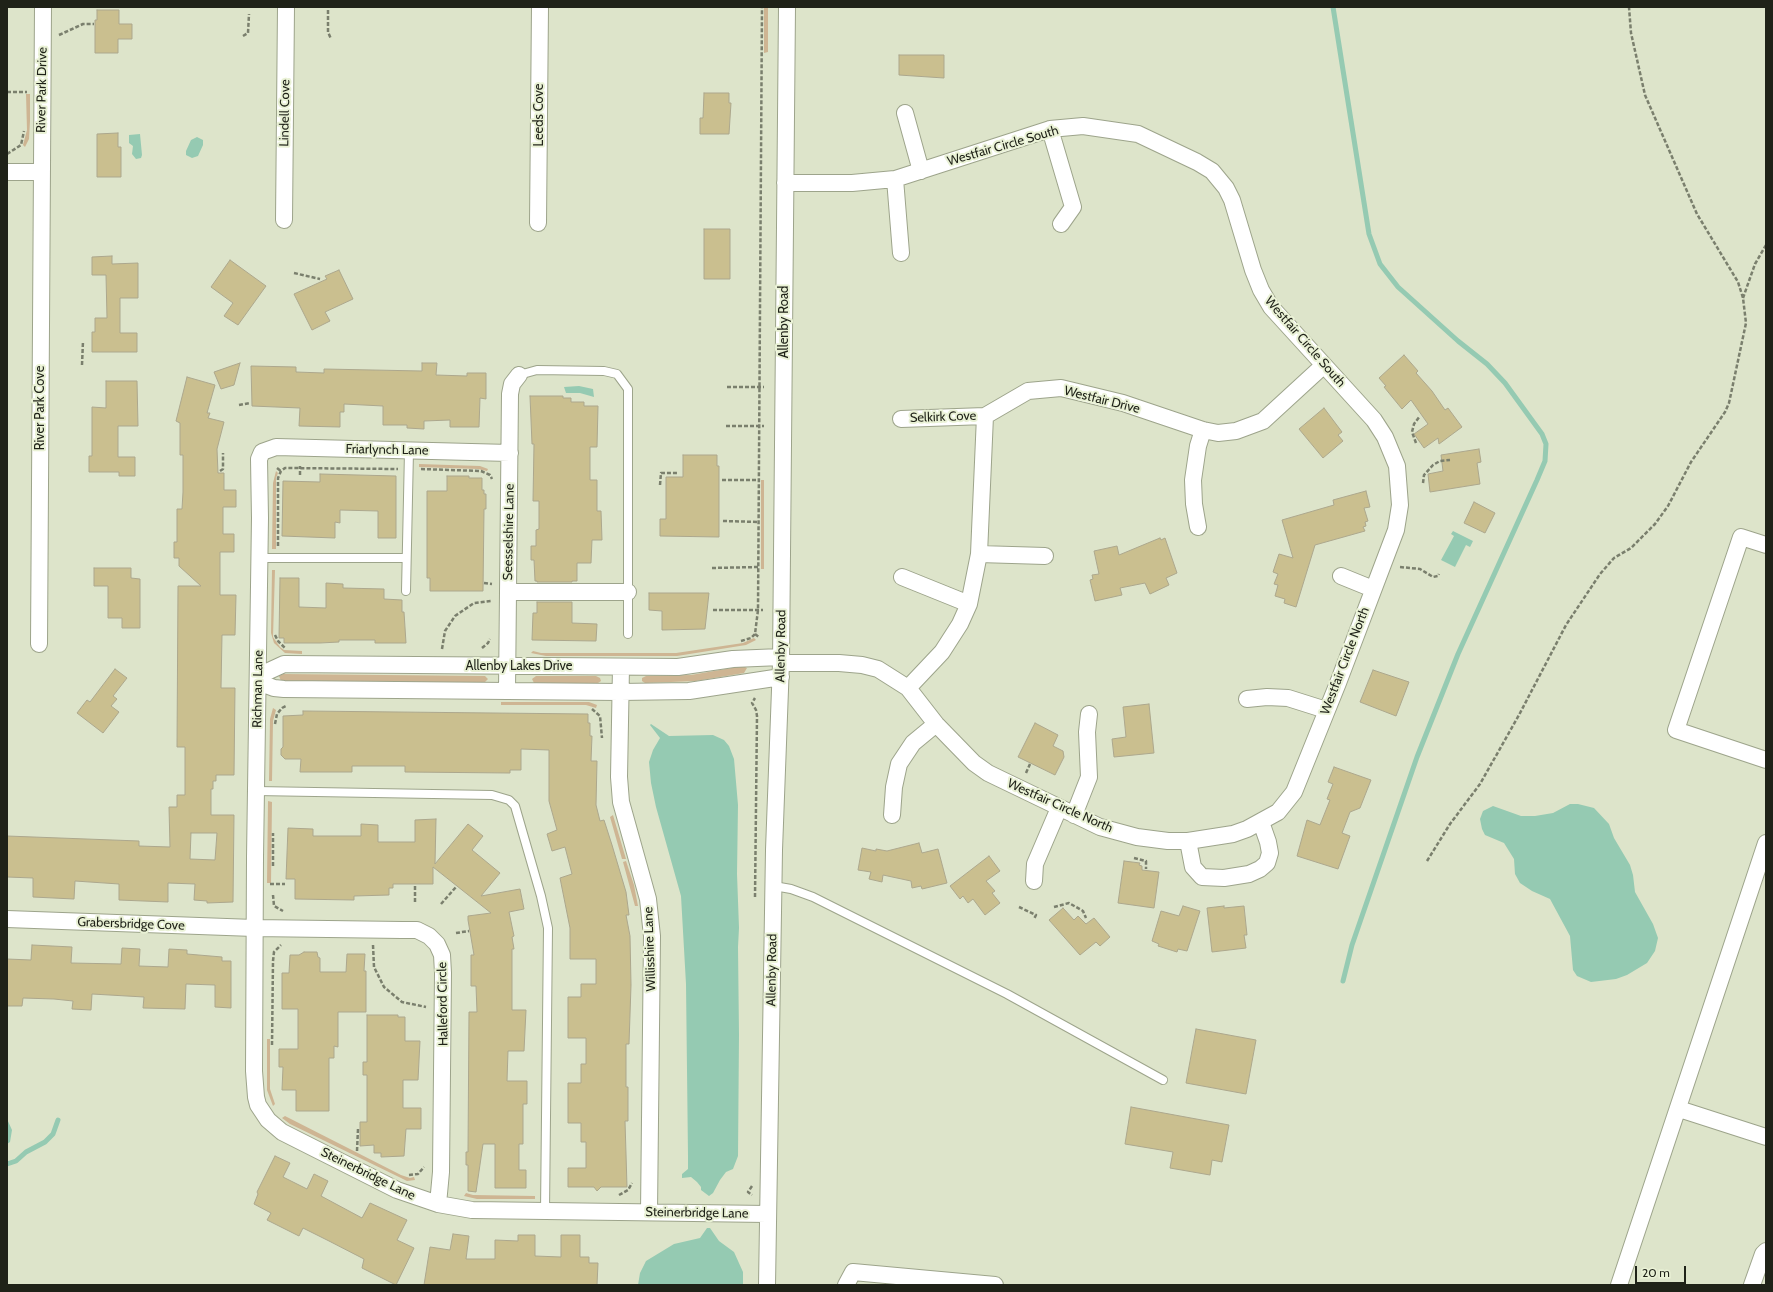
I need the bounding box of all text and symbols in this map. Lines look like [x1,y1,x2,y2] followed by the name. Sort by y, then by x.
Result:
[33,47,51,133] street label: River Park Drive
[277,79,293,147] street label: Lindell Cove
[531,83,547,147] street label: Leeds Cove
[946,123,1060,169] street label: Westfair Circle South
[776,286,792,358] street label: Allenby Road
[1261,293,1349,391] street label: Westfair Circle South
[32,366,48,450] street label: River Park Cove
[1062,383,1142,417] street label: Westfair Drive
[909,408,977,426] street label: Selkirk Cove
[345,441,429,459] street label: Friarlynch Lane
[500,483,518,581] street label: Seesselshire Lane
[1317,605,1373,717] street label: Westfair Circle North
[773,610,789,682] street label: Allenby Road
[250,650,266,728] street label: Richman Lane
[466,658,572,674] street label: Allenby Lakes Drive
[1005,776,1115,836] street label: Westfair Circle North
[641,906,659,992] street label: Willisshire Lane
[77,914,185,934] street label: Grabersbridge Cove
[764,934,780,1006] street label: Allenby Road
[434,962,452,1046] street label: Halleford Circle
[318,1144,418,1204] street label: Steinerbridge Lane
[645,1204,749,1222] street label: Steinerbridge Lane
[1637,1258,1688,1284] scale bar
[1642,1265,1670,1280] text: 20 m

